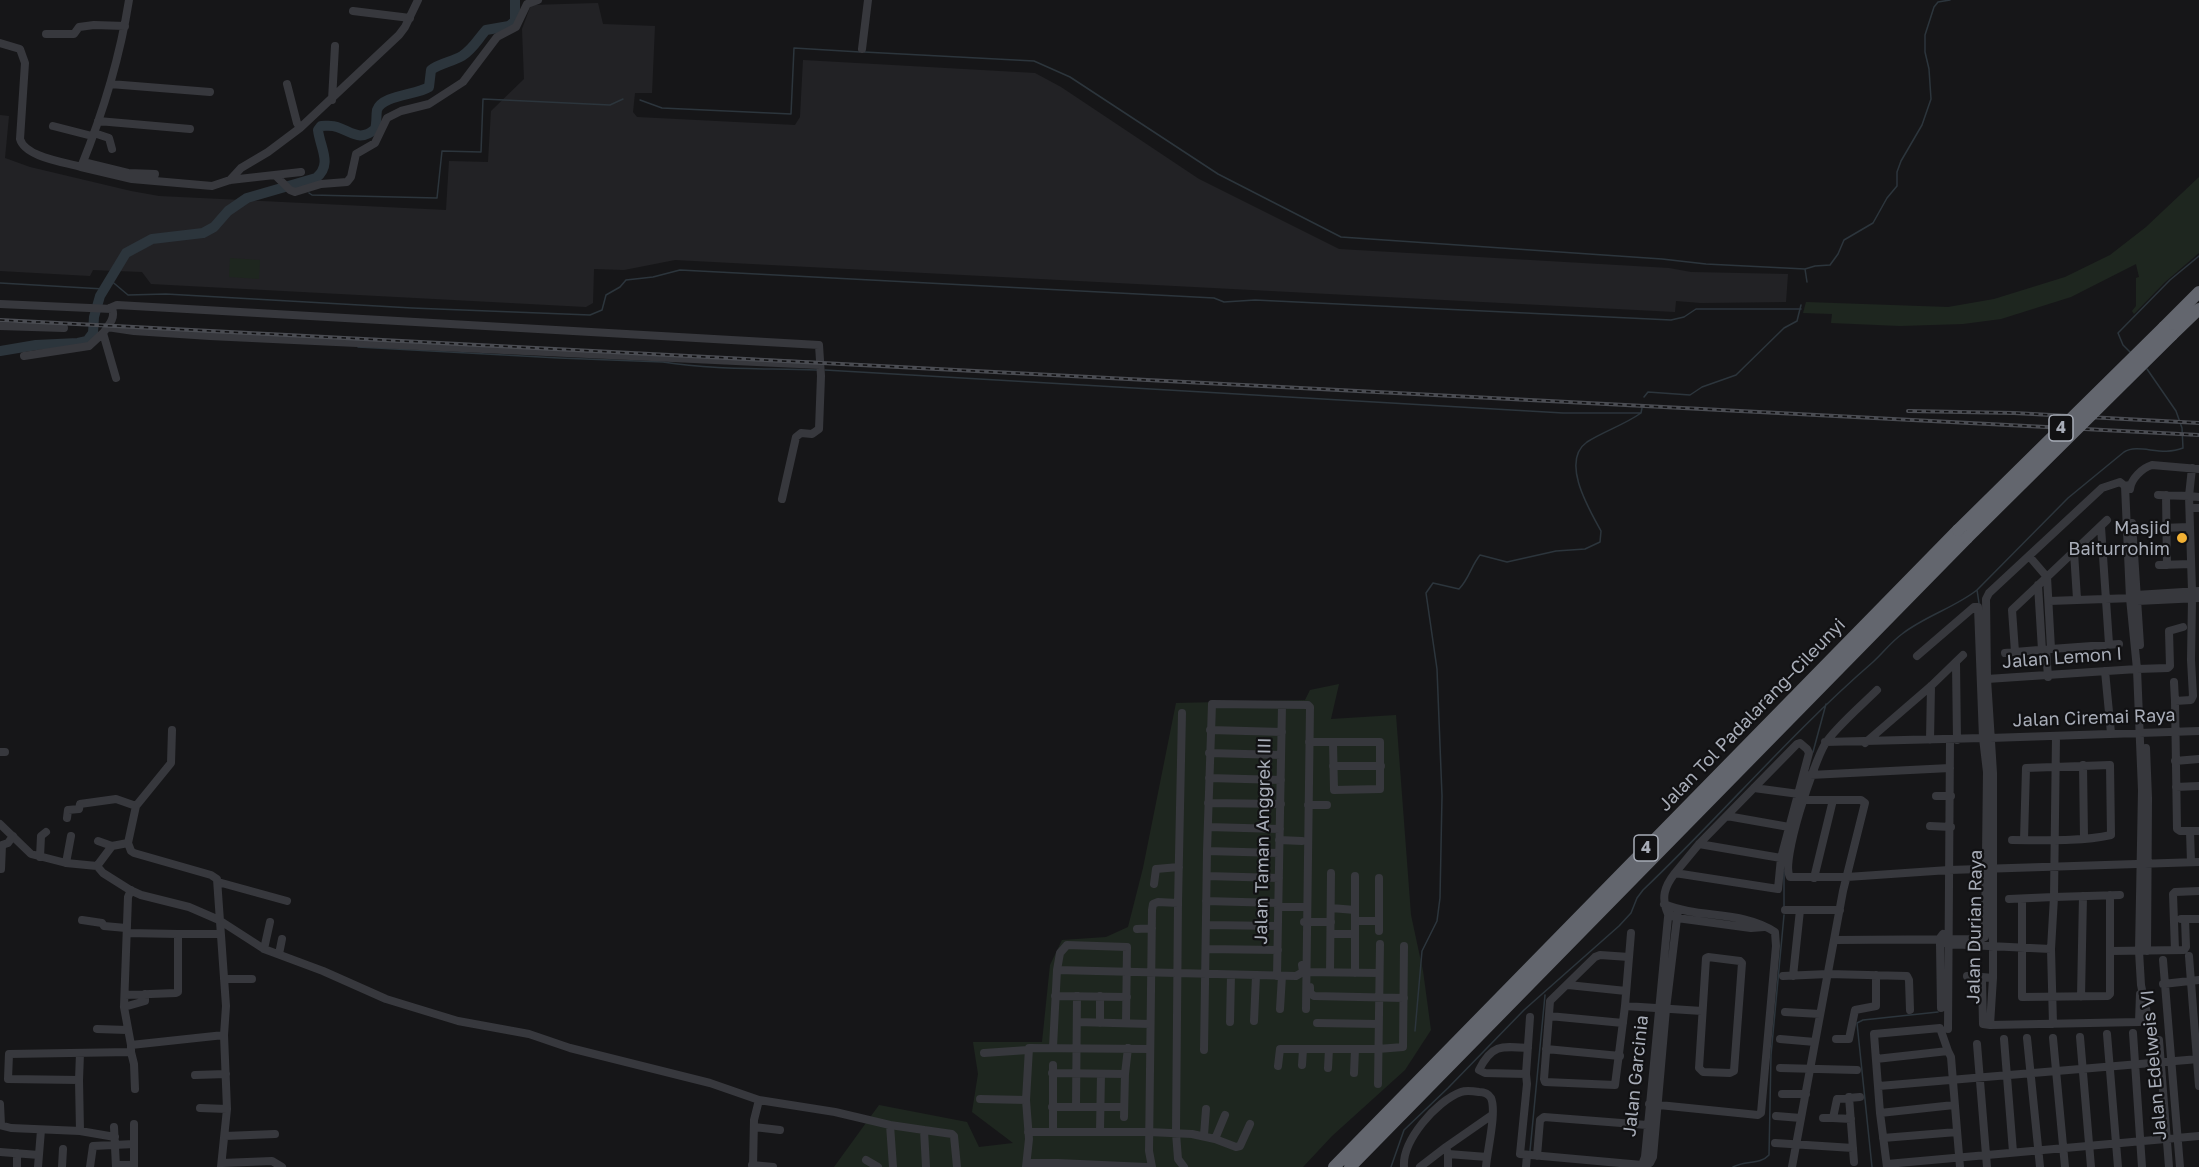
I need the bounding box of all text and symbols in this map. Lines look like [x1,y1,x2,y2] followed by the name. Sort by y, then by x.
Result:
[2049,415,2073,441] road number: 4
[2068,517,2170,560] place label: Masjid Baiturrohim
[2175,531,2189,545] marker: Masjid Baiturrohim
[1654,614,1850,816] street label: Jalan Tol Padalarang–Cileunyi
[2001,643,2123,673] street label: Jalan Lemon I
[2012,704,2176,732] street label: Jalan Ciremai Raya
[1250,737,1276,945] street label: Jalan Taman Anggrek III
[1634,835,1658,861] road number: 4
[1963,850,1987,1004] street label: Jalan Durian Raya
[2137,989,2171,1141] street label: Jalan Edelweis VI
[1619,1014,1653,1138] street label: Jalan Garcinia

